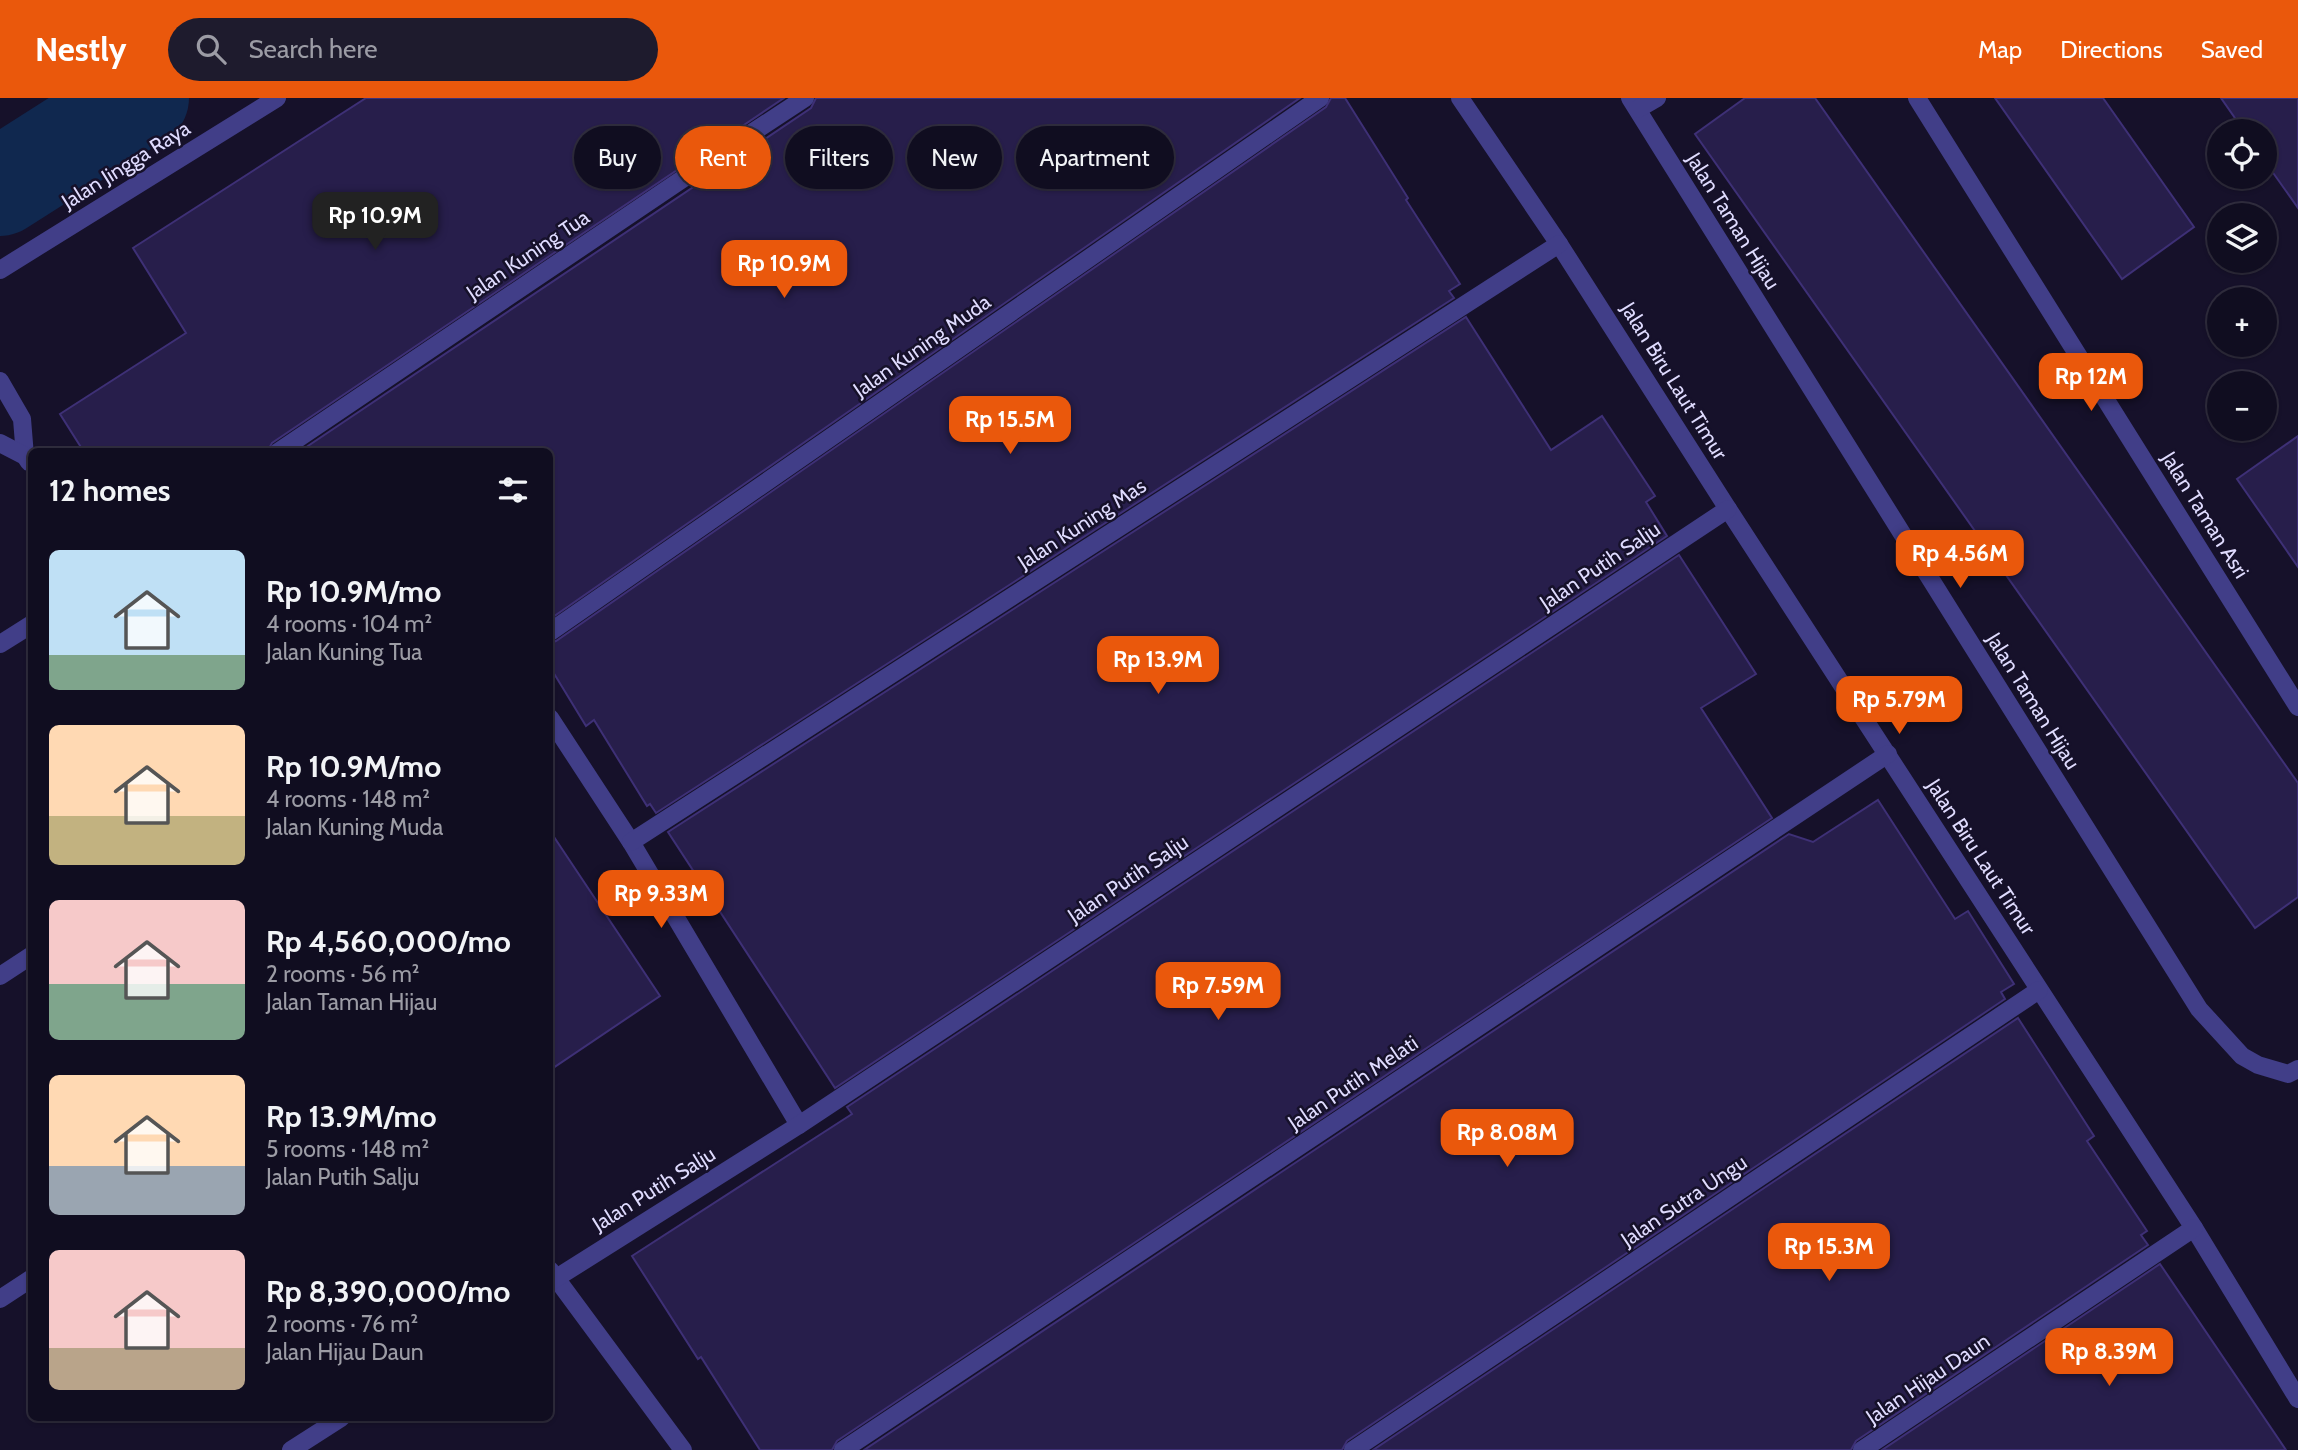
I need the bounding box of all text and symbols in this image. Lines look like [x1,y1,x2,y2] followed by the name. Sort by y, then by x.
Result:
[168,18,658,81] search box
[35,29,126,69] text: Nestly
[192,30,230,68] icon: search
[248,33,378,65] text: Search here
[1978,35,2022,64] text: Map
[2060,35,2163,64] text: Directions
[2201,35,2263,64] text: Saved
[56,115,195,215] street label: Jalan Jingga Raya
[2207,119,2277,441] map controls
[2207,119,2277,189] button: locate
[574,126,661,189] chip: Buy
[675,126,771,189] chip: Rent
[785,126,893,189] chip: Filters
[907,126,1002,189] chip: New
[1016,126,1174,189] chip: Apartment
[1680,147,1785,294] street label: Jalan Taman Hijau
[303,192,447,252] pin: Rp 10.9M
[328,201,422,229] text: Rp 10.9M
[2207,203,2277,273] button: layers
[461,204,594,305] street label: Jalan Kuning Tua
[712,240,856,300] pin: Rp 10.9M
[737,249,831,277] text: Rp 10.9M
[2207,287,2277,357] button: +
[847,289,995,403] street label: Jalan Kuning Muda
[1615,297,1733,464] street label: Jalan Biru Laut Timur
[2034,354,2148,413] pin: Rp 12M
[2055,362,2127,390] text: Rp 12M
[2207,371,2277,441] button: −
[938,396,1082,456] pin: Rp 15.5M
[965,405,1055,433] text: Rp 15.5M
[2156,446,2254,583] street label: Jalan Taman Asri
[494,471,532,509] icon: filters
[49,472,171,509] text: 12 homes
[1012,473,1151,575] street label: Jalan Kuning Mas
[1534,516,1665,616] street label: Jalan Putih Salju
[1888,531,2032,590] pin: Rp 4.56M
[1912,539,2008,567] text: Rp 4.56M
[266,573,441,610] text: Rp 10.9M/mo
[105,578,189,662] icon: home
[266,610,432,638] text: 4 rooms · 104 m²
[1980,627,2085,774] street label: Jalan Taman Hijau
[1086,636,1230,696] pin: Rp 13.9M
[266,638,422,666] text: Jalan Kuning Tua
[1113,645,1203,673] text: Rp 13.9M
[1827,676,1971,736] pin: Rp 5.79M
[1852,685,1946,713] text: Rp 5.79M
[266,748,441,785] text: Rp 10.9M/mo
[105,753,189,837] icon: home
[1921,773,2041,940] street label: Jalan Biru Laut Timur
[266,785,430,813] text: 4 rooms · 148 m²
[266,813,443,841] text: Jalan Kuning Muda
[1062,829,1193,929] street label: Jalan Putih Salju
[589,870,733,930] pin: Rp 9.33M
[614,879,708,907] text: Rp 9.33M
[266,923,511,960] text: Rp 4,560,000/mo
[105,928,189,1012] icon: home
[266,960,420,988] text: 2 rooms · 56 m²
[1146,962,1290,1022] pin: Rp 7.59M
[1172,971,1264,999] text: Rp 7.59M
[266,988,437,1016] text: Jalan Taman Hijau
[1282,1030,1422,1136] street label: Jalan Putih Melati
[266,1098,437,1135] text: Rp 13.9M/mo
[105,1103,189,1187] icon: home
[1435,1110,1579,1169] pin: Rp 8.08M
[1457,1118,1557,1146] text: Rp 8.08M
[266,1135,429,1163] text: 5 rooms · 148 m²
[587,1141,720,1238] street label: Jalan Putih Salju
[1615,1149,1751,1252] street label: Jalan Sutra Ungu
[266,1163,419,1191] text: Jalan Putih Salju
[1757,1224,1901,1283] pin: Rp 15.3M
[1784,1232,1874,1260] text: Rp 15.3M
[266,1273,510,1310] text: Rp 8,390,000/mo
[105,1278,189,1362] icon: home
[266,1310,418,1338] text: 2 rooms · 76 m²
[1860,1328,1995,1431] street label: Jalan Hijau Daun
[2037,1328,2181,1388] pin: Rp 8.39M
[2061,1337,2157,1365] text: Rp 8.39M
[266,1338,424,1366] text: Jalan Hijau Daun

